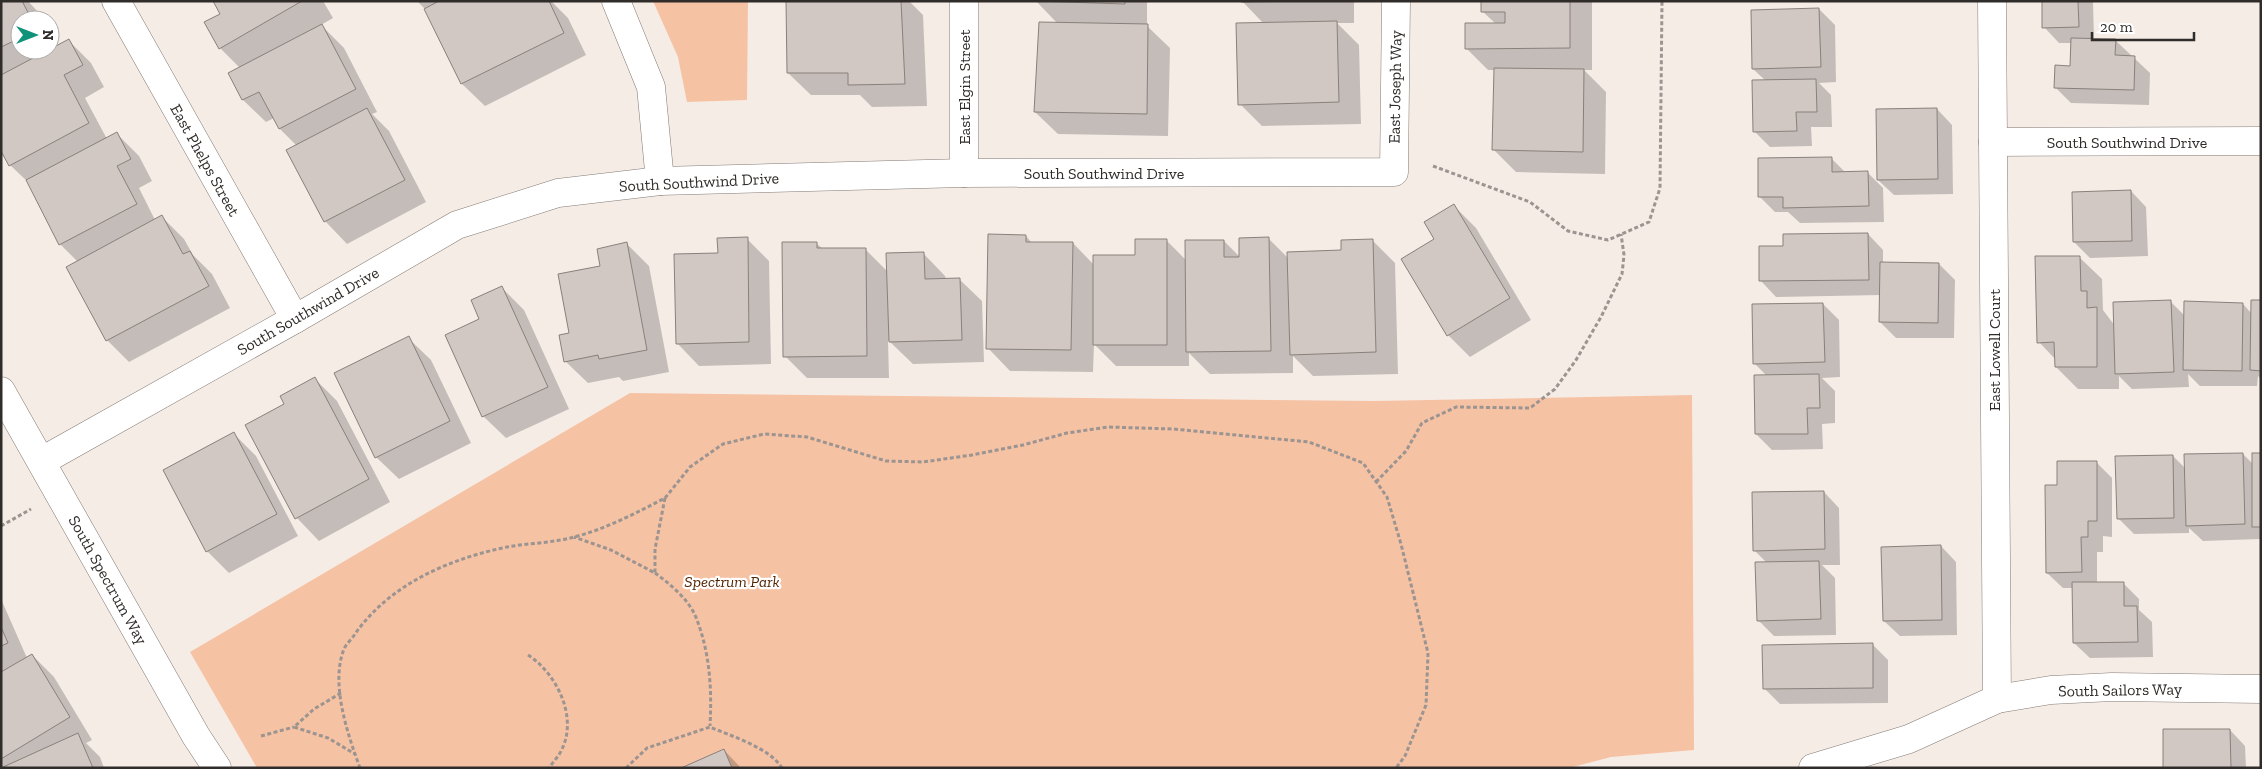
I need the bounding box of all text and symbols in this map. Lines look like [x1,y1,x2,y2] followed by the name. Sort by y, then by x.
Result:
[10,10,60,60] north arrow
[2092,10,2194,42] scale bar
[2100,18,2133,36] text: 20 m
[955,29,974,145] street label: East Elgin Street
[1385,29,1406,144] street label: East Joseph Way
[39,30,56,41] text: N
[166,101,244,219] street label: East Phelps Street
[2047,133,2207,152] street label: South Southwind Drive
[1024,164,1184,183] street label: South Southwind Drive
[618,168,780,196] street label: South Southwind Drive
[234,263,382,359] street label: South Southwind Drive
[1985,289,2004,411] street label: East Lowell Court
[65,512,152,649] street label: South Spectrum Way
[684,572,780,591] park label: Spectrum Park
[2058,679,2183,701] street label: South Sailors Way

